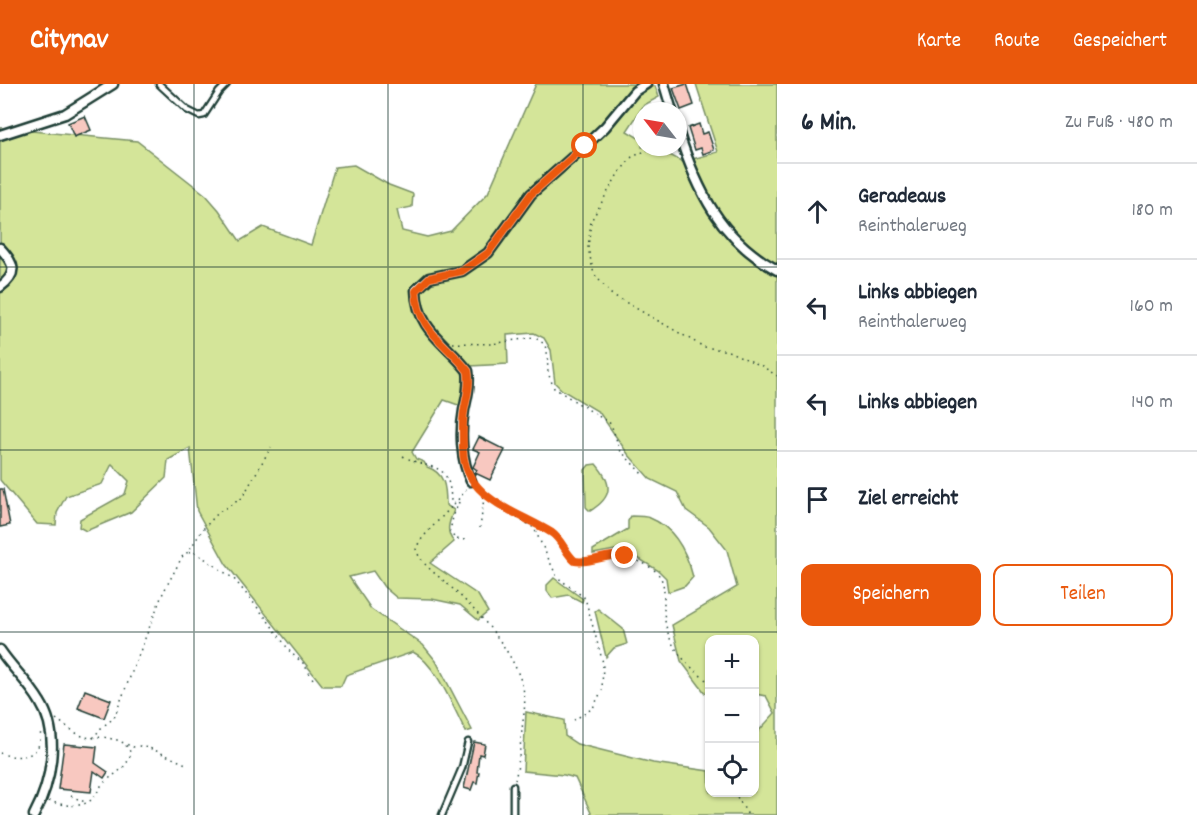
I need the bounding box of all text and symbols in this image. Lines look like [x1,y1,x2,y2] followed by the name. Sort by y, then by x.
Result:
[30,22,108,62] text: Citynav
[917,27,961,57] text: Karte
[994,27,1040,57] text: Route
[1073,27,1167,57] text: Gespeichert
[633,102,687,156] north arrow
[801,105,856,142] text: 6 Min.
[1065,109,1173,137] text: Zu Fuß · 480 m
[571,132,597,158] route start
[858,182,946,213] text: Geradeaus
[801,195,834,228] icon: ahead
[1131,197,1173,225] text: 180 m
[858,213,967,241] text: Reinthalerweg
[858,278,977,309] text: Links abbiegen
[801,291,834,324] icon: left
[1130,293,1173,321] text: 160 m
[858,309,967,337] text: Reinthalerweg
[801,387,834,420] icon: left
[858,388,977,419] text: Links abbiegen
[1131,389,1173,417] text: 140 m
[801,483,834,516] icon: arrive
[858,484,958,515] text: Ziel erreicht
[611,542,637,568] route end
[801,564,981,626] button: Speichern
[993,564,1173,626] button: Teilen
[705,635,759,797] map controls
[705,635,759,689] button: +
[705,689,759,743] button: −
[705,743,759,797] button: locate

